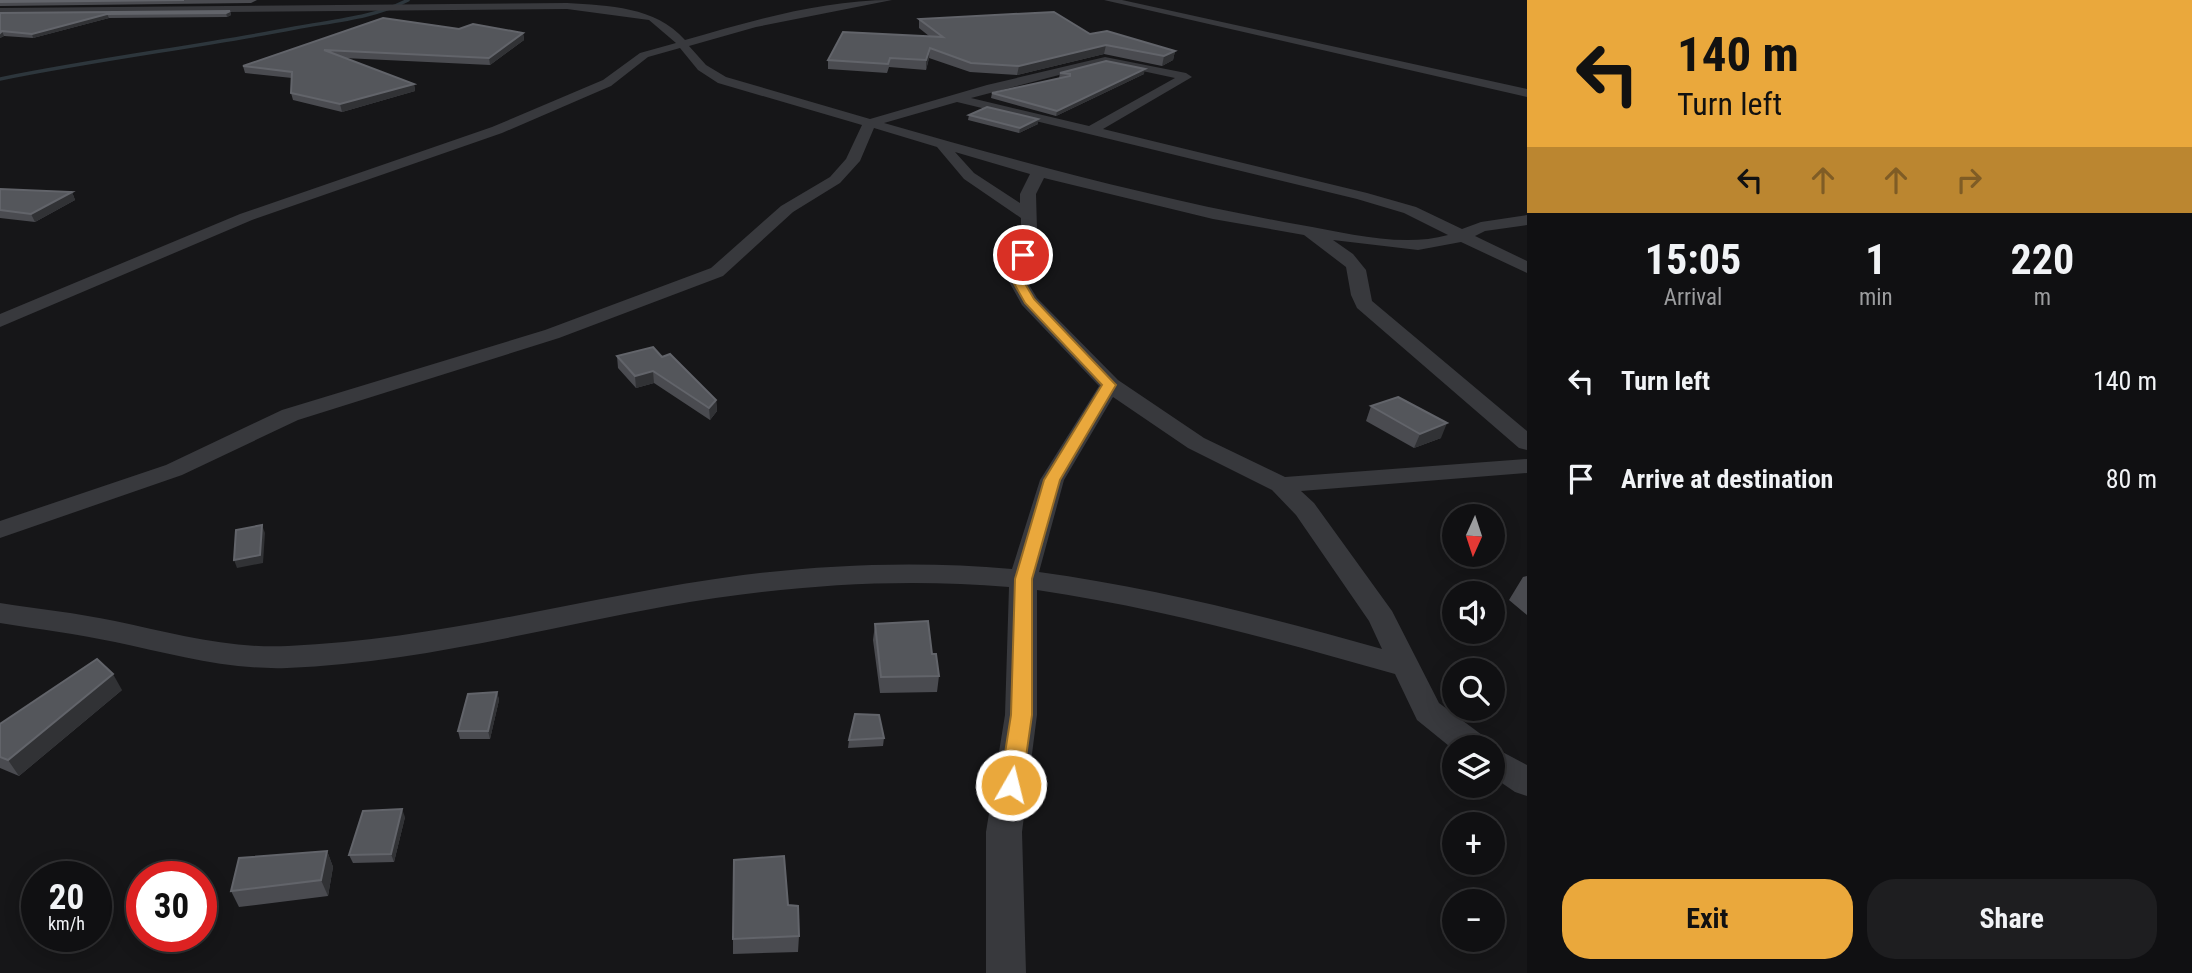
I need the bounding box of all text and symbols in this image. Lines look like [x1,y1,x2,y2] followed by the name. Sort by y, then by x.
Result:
[1677,26,1799,83] text: 140 m
[1562,28,1653,119] icon: left
[1677,85,1782,123] text: Turn left
[1731,161,1769,199] icon: left
[1804,161,1842,199] icon: ahead
[1877,161,1915,199] icon: ahead
[1950,161,1988,199] icon: right
[993,225,1053,285] pin
[1645,235,1741,284] text: 15:05
[1865,235,1886,284] text: 1
[2010,235,2074,284] text: 220
[1004,236,1042,274] icon: arrive
[1664,284,1722,311] text: Arrival
[1859,284,1893,311] text: min
[2034,284,2051,311] text: m
[1562,362,1600,400] icon: left
[1621,366,1710,396] text: Turn left
[2093,366,2157,396] text: 140 m
[1562,460,1600,498] icon: arrive
[1621,464,1833,494] text: Arrive at destination
[2106,464,2157,494] text: 80 m
[1442,504,1505,567] north arrow
[1442,504,1505,952] map controls
[1442,581,1505,644] button: sound
[1442,658,1505,721] button: search
[1442,735,1505,798] button: layers
[974,748,1048,822] position arrow
[1442,812,1505,875] button: +
[126,861,217,952] speed limit sign: 30
[49,877,84,918] text: 20
[1562,879,1853,959] button: Exit
[1867,879,2157,959] button: Share
[1442,889,1505,952] button: −
[48,913,85,934] text: km/h

